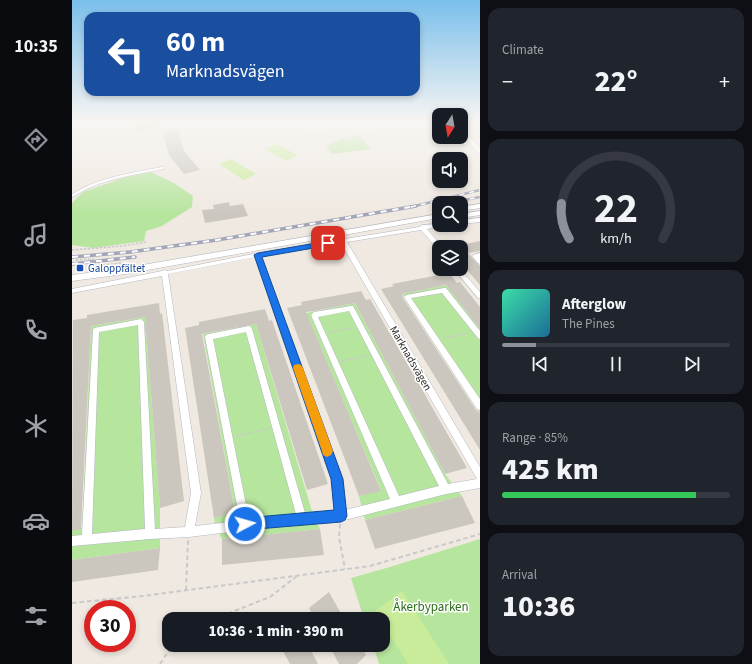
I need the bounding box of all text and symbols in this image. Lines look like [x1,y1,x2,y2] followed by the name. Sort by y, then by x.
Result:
[166,22,225,62] text: 60 m
[100,28,152,80] icon: left
[14,34,58,59] text: 10:35
[502,41,544,59] text: Climate
[166,59,284,84] text: Marknadsvägen
[594,60,638,103] text: 22°
[502,66,513,98] text: −
[719,66,730,98] text: +
[432,108,468,144] north arrow
[432,108,468,276] map controls
[22,126,50,154] icon: directions
[432,152,468,188] button: sound
[594,179,638,239] text: 22
[432,196,468,232] button: search
[22,221,50,249] icon: music
[311,226,345,260] pin
[600,227,632,248] text: km/h
[317,232,339,254] icon: arrive
[432,240,468,276] button: layers
[88,261,146,276] place label: Galoppfältet
[75,263,85,273] marker: Galoppfältet
[562,294,626,315] text: Afterglow
[562,315,615,333] text: The Pines
[22,316,50,344] icon: phone
[386,323,435,393] street label: Marknadsvägen
[529,353,551,375] icon: previous
[605,353,627,375] icon: pause
[681,353,703,375] icon: next
[22,412,50,440] icon: climate
[502,429,568,447] text: Range · 85%
[502,448,599,491] text: 425 km
[224,503,266,545] position arrow
[22,507,50,535] icon: car
[502,566,537,584] text: Arrival
[502,585,575,628] text: 10:36
[393,598,469,616] park label: Åkerbyparken
[84,600,136,652] speed limit sign: 30
[22,602,50,630] icon: filters
[209,621,343,642] text: 10:36 · 1 min · 390 m

